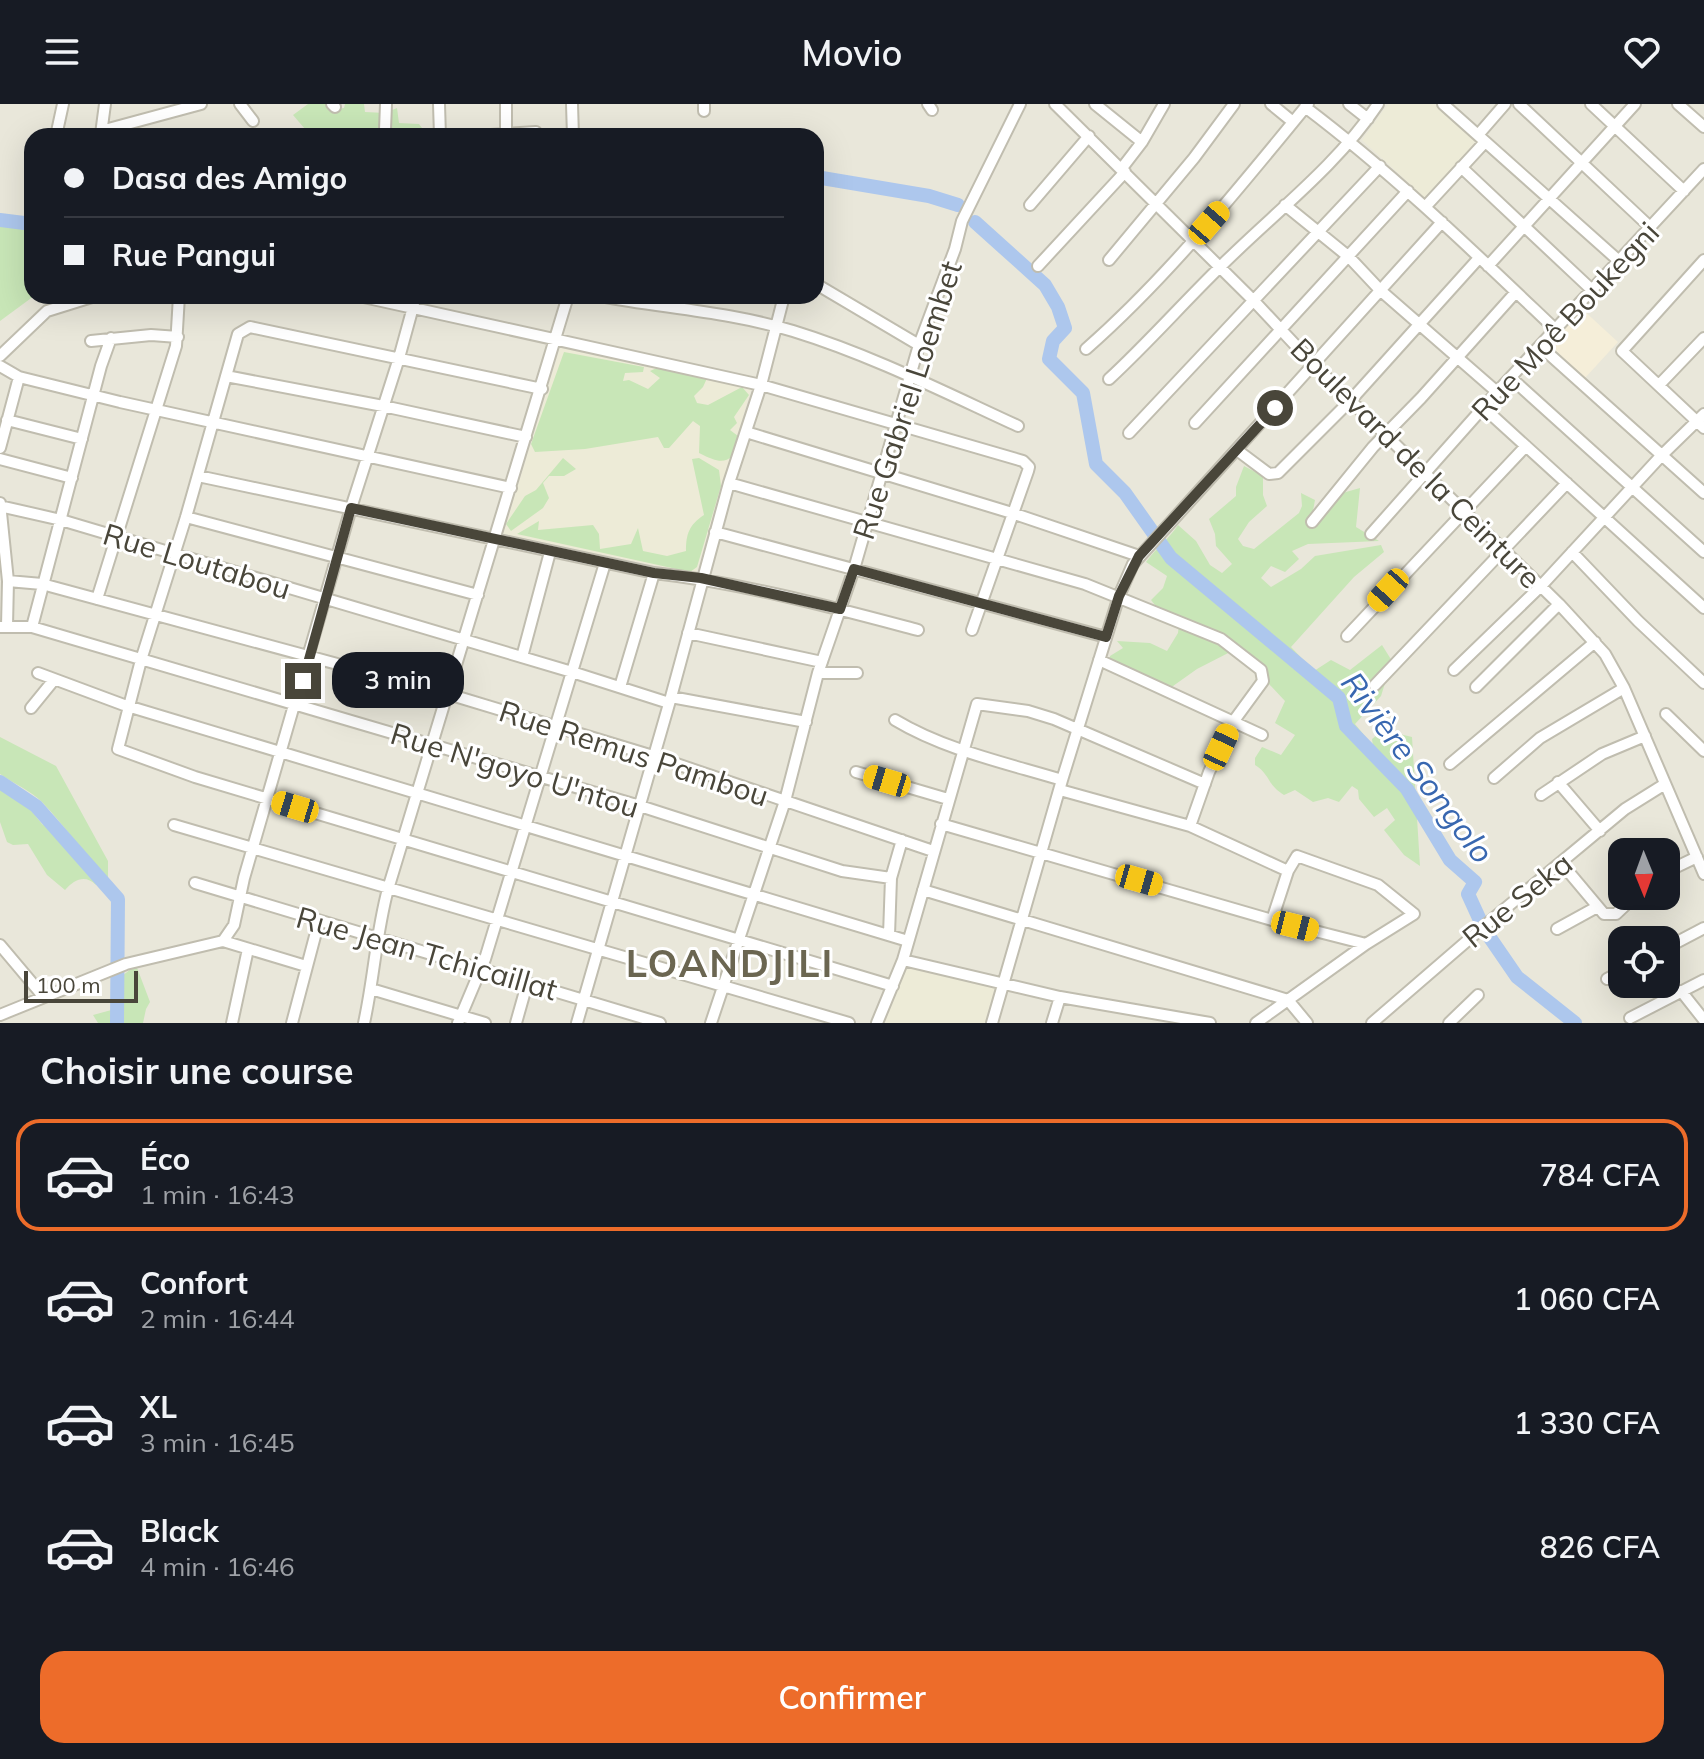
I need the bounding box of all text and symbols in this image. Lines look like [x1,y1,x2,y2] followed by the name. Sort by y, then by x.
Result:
[40,30,84,74] icon: menu
[802,30,902,75] text: Movio
[1620,30,1664,74] icon: heart
[112,159,347,197] text: Dasa des Amigo
[1184,197,1234,249] car
[1463,214,1667,428] street label: Rue Moê Boukegni
[112,236,276,274] text: Rue Pangui
[844,256,970,544] street label: Rue Gabriel Loembet
[1283,330,1549,596] street label: Boulevard de la Ceinture
[1257,390,1293,426] route start
[99,514,295,608] street label: Rue Loutabou
[1363,564,1413,616] car
[331,653,463,709] callout: 3 min
[285,663,321,699] route end
[364,663,432,696] text: 3 min
[1333,663,1503,871] water label: Rivière Songolo
[495,692,773,814] street label: Rue Remus Pambou
[386,714,644,826] street label: Rue N'goyo U'ntou
[1200,720,1242,774] car
[861,763,913,799] car
[269,789,321,825] car
[1608,838,1680,910] north arrow
[1608,838,1680,998] map controls
[1454,844,1580,956] street label: Rue Seka
[1113,862,1165,898] car
[292,898,562,1008] street label: Rue Jean Tchicaillat
[1269,909,1321,943] car
[1608,926,1680,998] button: locate
[626,939,834,987] district label: LOANDJILI
[24,967,138,1003] scale bar
[36,971,101,999] text: 100 m
[40,1048,354,1093] text: Choisir une course
[44,1139,116,1211] icon: car
[140,1140,190,1178] text: Éco
[1540,1156,1660,1194] text: 784 CFA
[140,1178,295,1211] text: 1 min · 16:43
[44,1263,116,1335] icon: car
[140,1264,248,1302] text: Confort
[1514,1280,1660,1318] text: 1 060 CFA
[140,1302,295,1335] text: 2 min · 16:44
[44,1387,116,1459] icon: car
[140,1388,177,1426] text: XL
[1514,1404,1660,1442] text: 1 330 CFA
[140,1426,295,1459] text: 3 min · 16:45
[44,1511,116,1583] icon: car
[140,1512,219,1550] text: Black
[1540,1528,1660,1566] text: 826 CFA
[140,1550,295,1583] text: 4 min · 16:46
[40,1651,1664,1743] button: Confirmer

